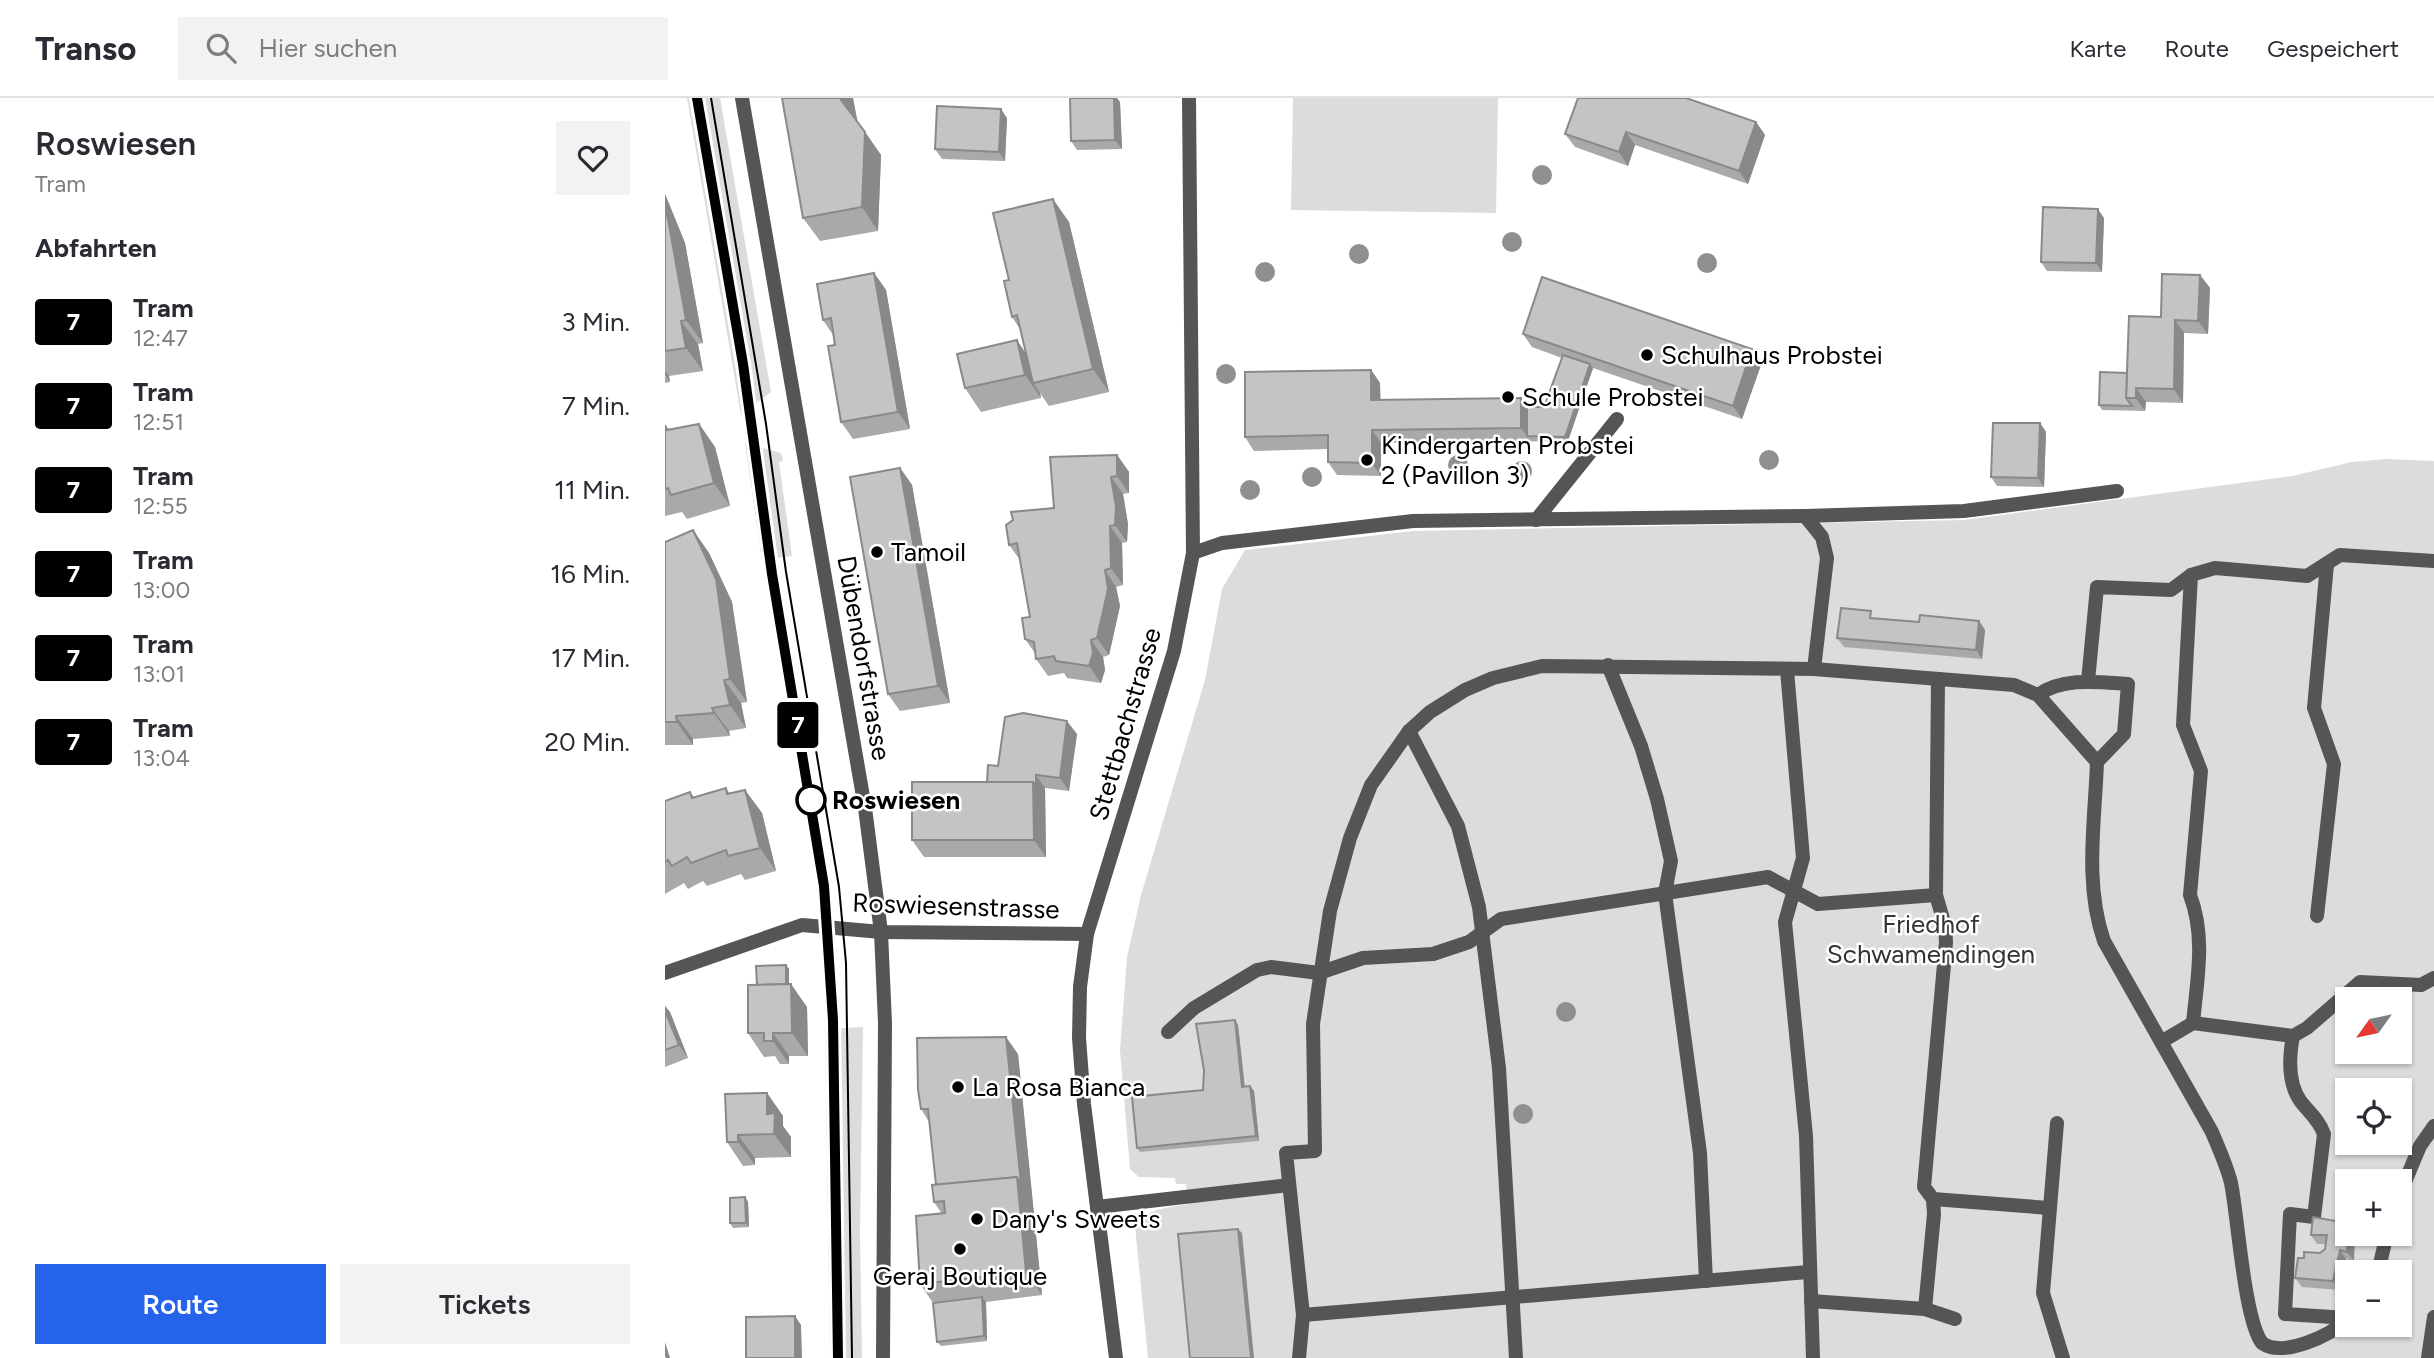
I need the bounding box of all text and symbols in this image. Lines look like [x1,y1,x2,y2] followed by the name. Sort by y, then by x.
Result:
[178,17,668,80] search box
[35,29,136,68] text: Transo
[202,29,240,67] icon: search
[258,32,397,64] text: Hier suchen
[2070,34,2126,63] text: Karte
[2164,34,2229,63] text: Route
[2267,34,2399,63] text: Gespeichert
[556,121,630,195] button: heart
[35,124,196,163] text: Roswiesen
[35,170,86,198] text: Tram
[35,232,157,264] text: Abfahrten
[133,292,194,324] text: Tram
[561,306,630,338] text: 3 Min.
[67,307,80,336] text: 7
[133,324,188,352] text: 12:47
[1661,339,1883,371] place label: Schulhaus Probstei
[1639,347,1655,363] marker: Schulhaus Probstei
[133,376,194,408] text: Tram
[1522,381,1704,413] place label: Schule Probstei
[1500,389,1516,405] marker: Schule Probstei
[562,390,630,422] text: 7 Min.
[67,391,80,420] text: 7
[133,408,184,436] text: 12:51
[1381,429,1634,491] place label: Kindergarten Probstei 2 (Pavillon 3)
[1359,452,1375,468] marker: Kindergarten Probstei 2 (Pavillon 3)
[133,460,194,492] text: Tram
[554,474,630,506] text: 11 Min.
[67,475,80,504] text: 7
[133,492,188,520] text: 12:55
[891,536,966,568] place label: Tamoil
[133,544,194,576] text: Tram
[869,544,885,560] marker: Tamoil
[830,553,898,763] street label: Dübendorfstrasse
[550,558,630,590] text: 16 Min.
[67,559,80,588] text: 7
[133,576,190,604] text: 13:00
[1082,624,1168,824] street label: Stettbachstrasse
[133,628,194,660] text: Tram
[551,642,630,674] text: 17 Min.
[67,643,80,672] text: 7
[133,660,185,688] text: 13:01
[775,702,821,748] line badge: 7
[791,710,805,739] text: 7
[133,712,194,744] text: Tram
[544,726,630,758] text: 20 Min.
[67,727,80,756] text: 7
[133,744,190,772] text: 13:04
[832,784,960,816] place label: Roswiesen
[796,785,826,815] marker: Roswiesen
[852,886,1060,926] street label: Roswiesenstrasse
[1827,908,2035,970] park label: Friedhof Schwamendingen
[2335,987,2411,1064] north arrow
[2335,987,2412,1337] map controls
[972,1071,1145,1103] place label: La Rosa Bianca
[2335,1078,2412,1155] button: locate
[950,1079,966,1095] marker: La Rosa Bianca
[2335,1169,2412,1246] button: +
[991,1203,1160,1235] place label: Dany's Sweets
[969,1211,985,1227] marker: Dany's Sweets
[952,1241,968,1257] marker: Geraj Boutique
[873,1260,1047,1292] place label: Geraj Boutique
[2335,1260,2412,1337] button: −
[35,1264,326,1344] button: Route
[340,1264,630,1344] button: Tickets

